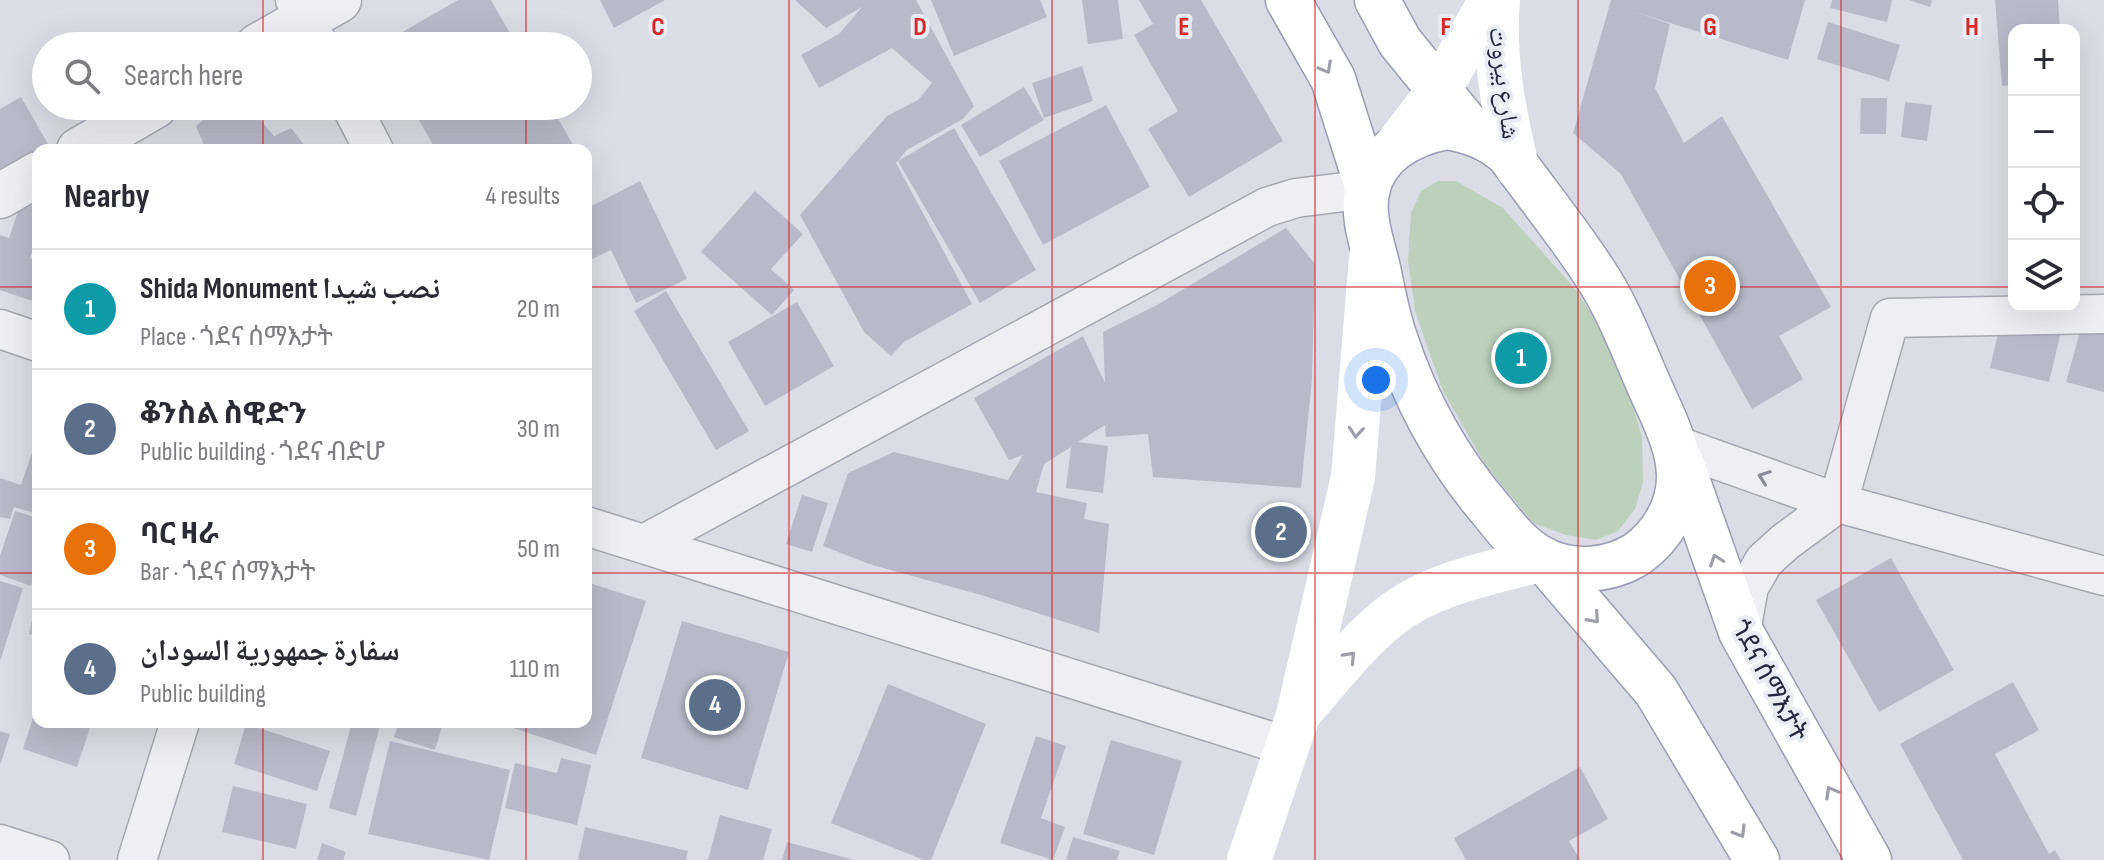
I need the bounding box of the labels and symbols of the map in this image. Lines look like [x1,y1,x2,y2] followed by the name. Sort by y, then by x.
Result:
[651,12,665,43] text: C
[913,12,927,43] text: D
[1178,12,1190,43] text: E
[1441,12,1452,43] text: F
[1703,12,1717,43] text: G
[1965,12,1979,43] text: H
[1481,25,1526,141] street label: شارع بيروت
[1316,59,1332,74] one-way arrow
[1684,256,1736,316] pin: 3
[1495,328,1547,388] pin: 1
[1356,360,1396,400] your location
[1348,426,1365,439] one-way arrow
[1758,471,1772,487] one-way arrow
[1255,502,1307,562] pin: 2
[1709,554,1725,568] one-way arrow
[1584,609,1599,624] one-way arrow
[1724,615,1814,747] street label: ጎደና ሰማእታት
[1341,652,1355,666] one-way arrow
[689,675,741,735] pin: 4
[1825,786,1841,801] one-way arrow
[1731,823,1746,838] one-way arrow

